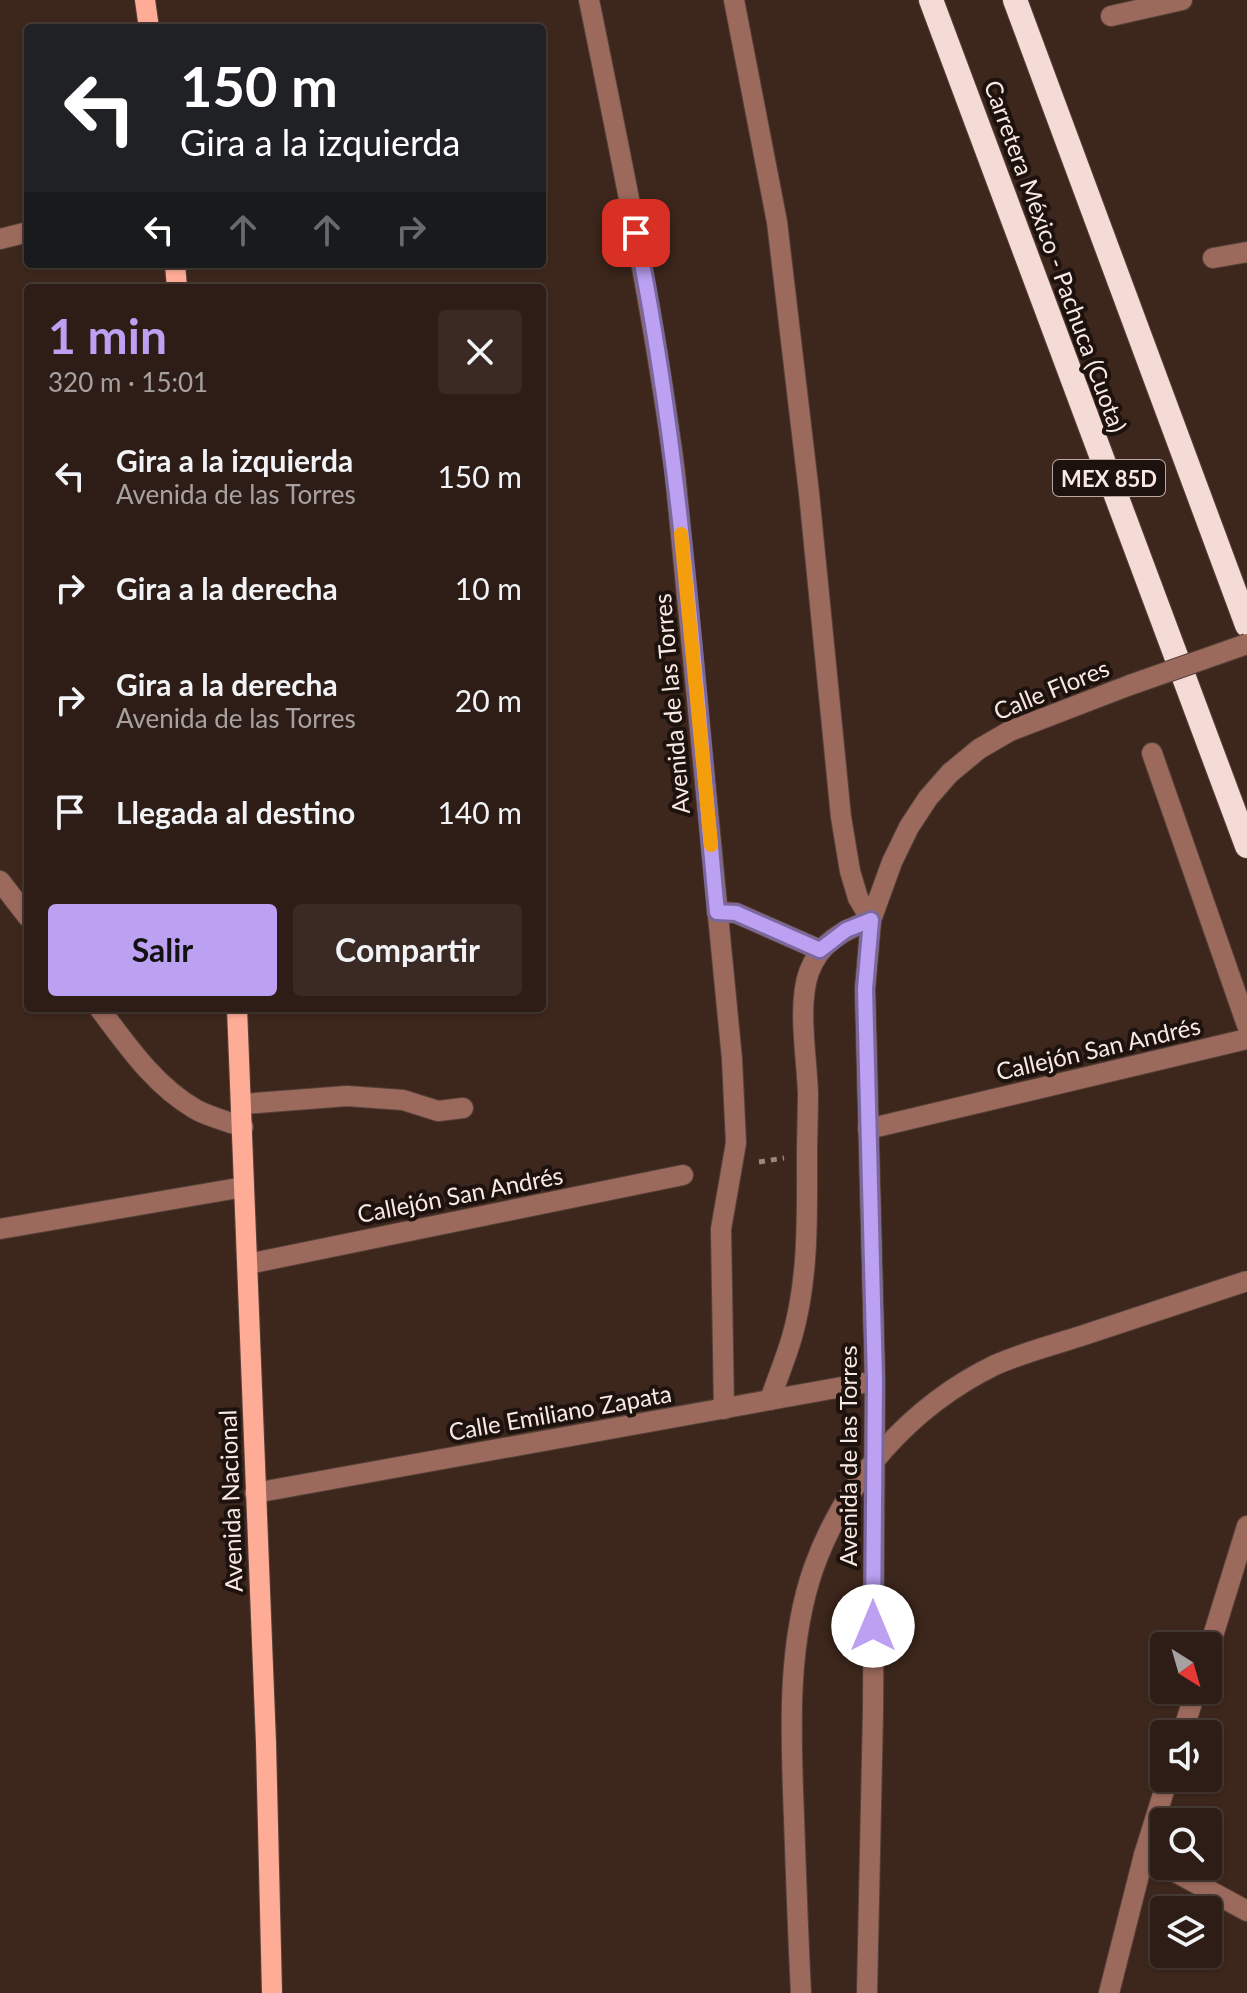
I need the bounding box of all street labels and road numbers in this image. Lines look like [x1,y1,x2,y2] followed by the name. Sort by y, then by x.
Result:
[979,76,1133,436] street label: Carretera México - Pachuca (Cuota)
[1053,460,1165,496] road number: MEX 85D
[647,593,695,815] street label: Avenida de las Torres
[989,653,1113,725] street label: Calle Flores
[993,1010,1203,1086] street label: Callejón San Andrés
[355,1160,565,1228] street label: Callejón San Andrés
[833,1345,862,1567] street label: Avenida de las Torres
[446,1378,674,1446] street label: Calle Emiliano Zapata
[212,1409,248,1593] street label: Avenida Nacional

